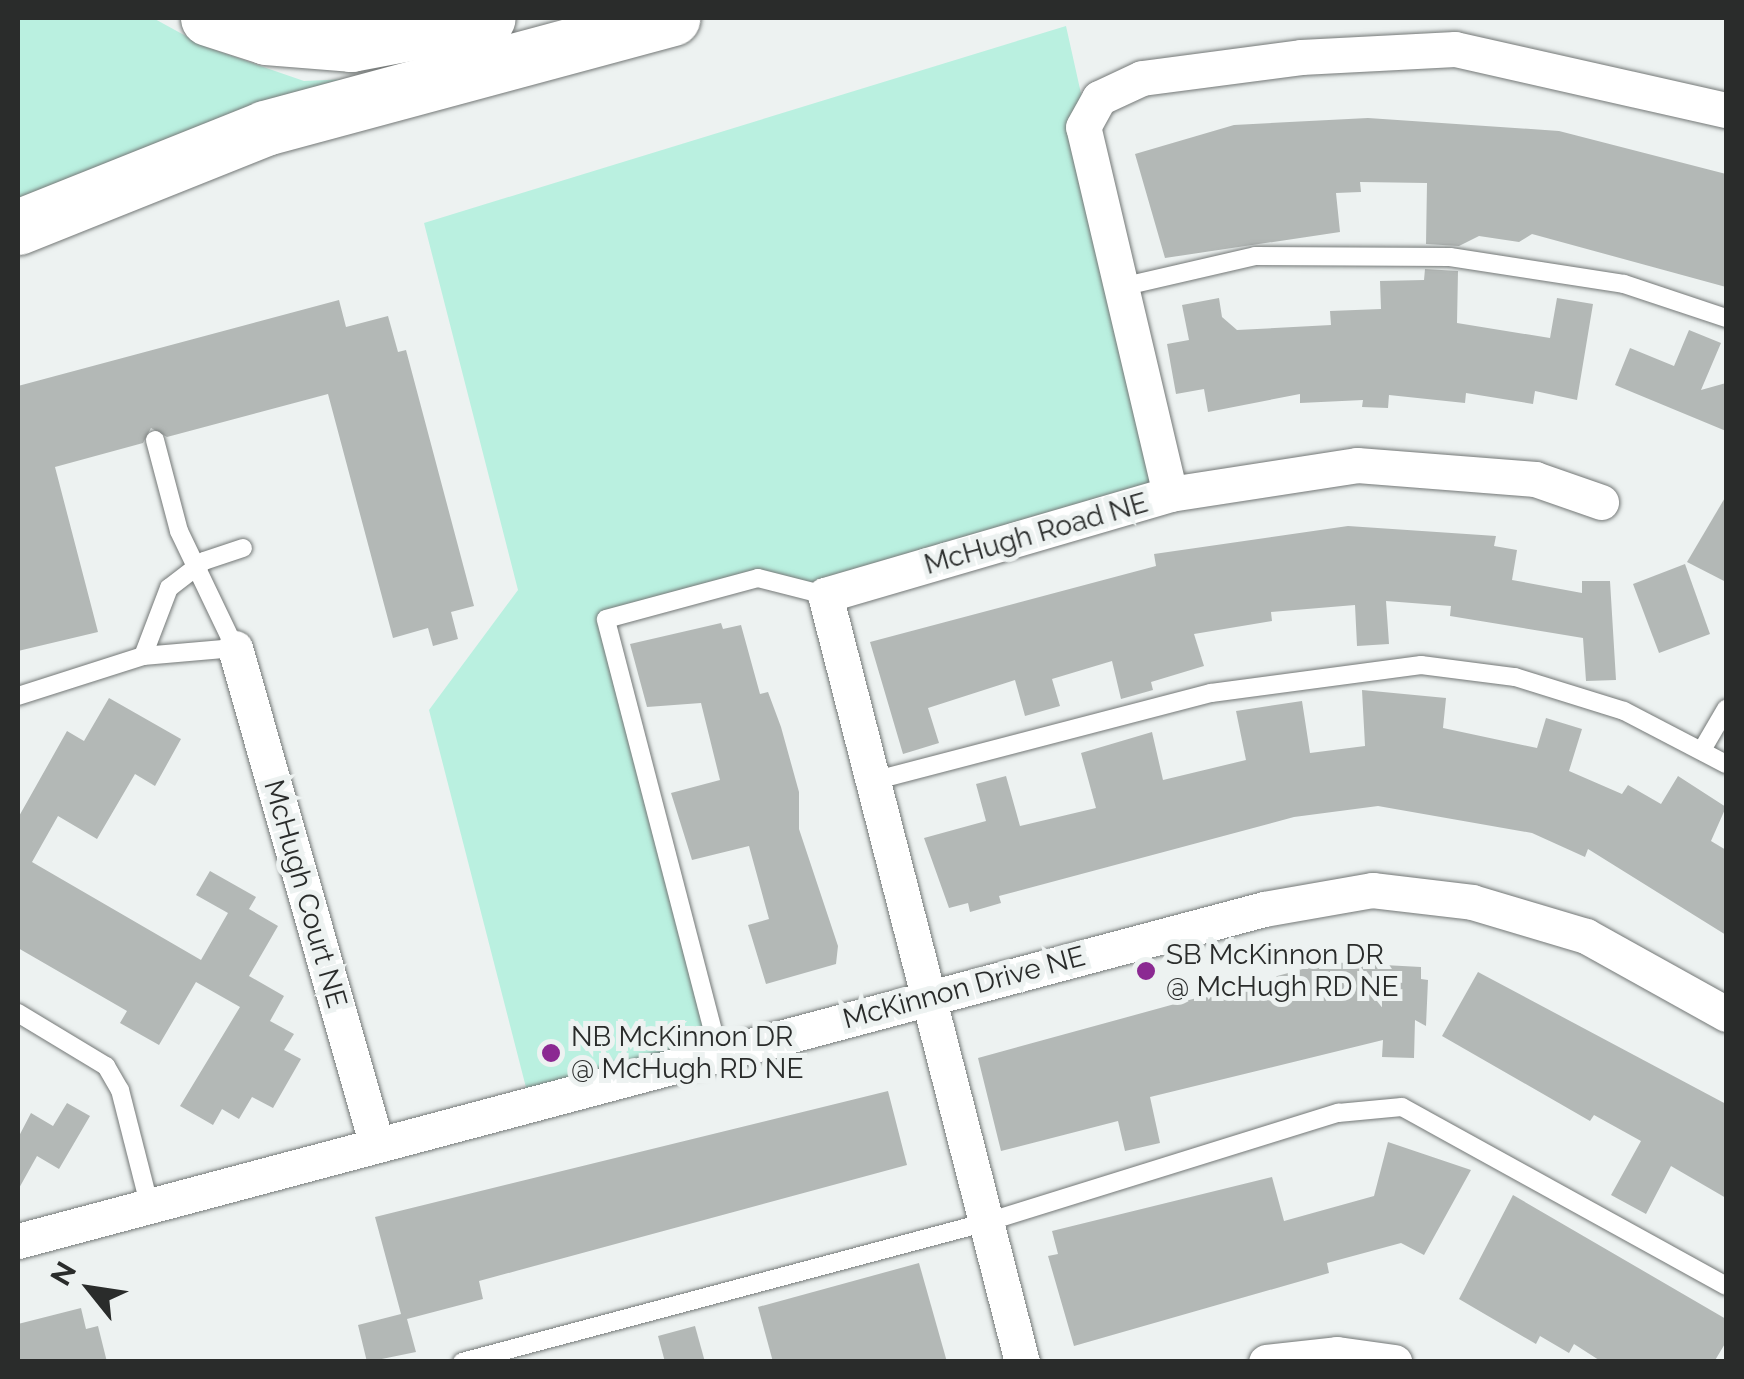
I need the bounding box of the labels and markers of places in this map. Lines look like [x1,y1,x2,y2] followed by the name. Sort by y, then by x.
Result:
[1166,938,1398,1004] place label: SB McKinnon DR @ McHugh RD NE
[1135,960,1157,982] marker: SB McKinnon DR @ McHugh RD NE
[571,1020,803,1086] place label: NB McKinnon DR @ McHugh RD NE
[540,1042,562,1064] marker: NB McKinnon DR @ McHugh RD NE

